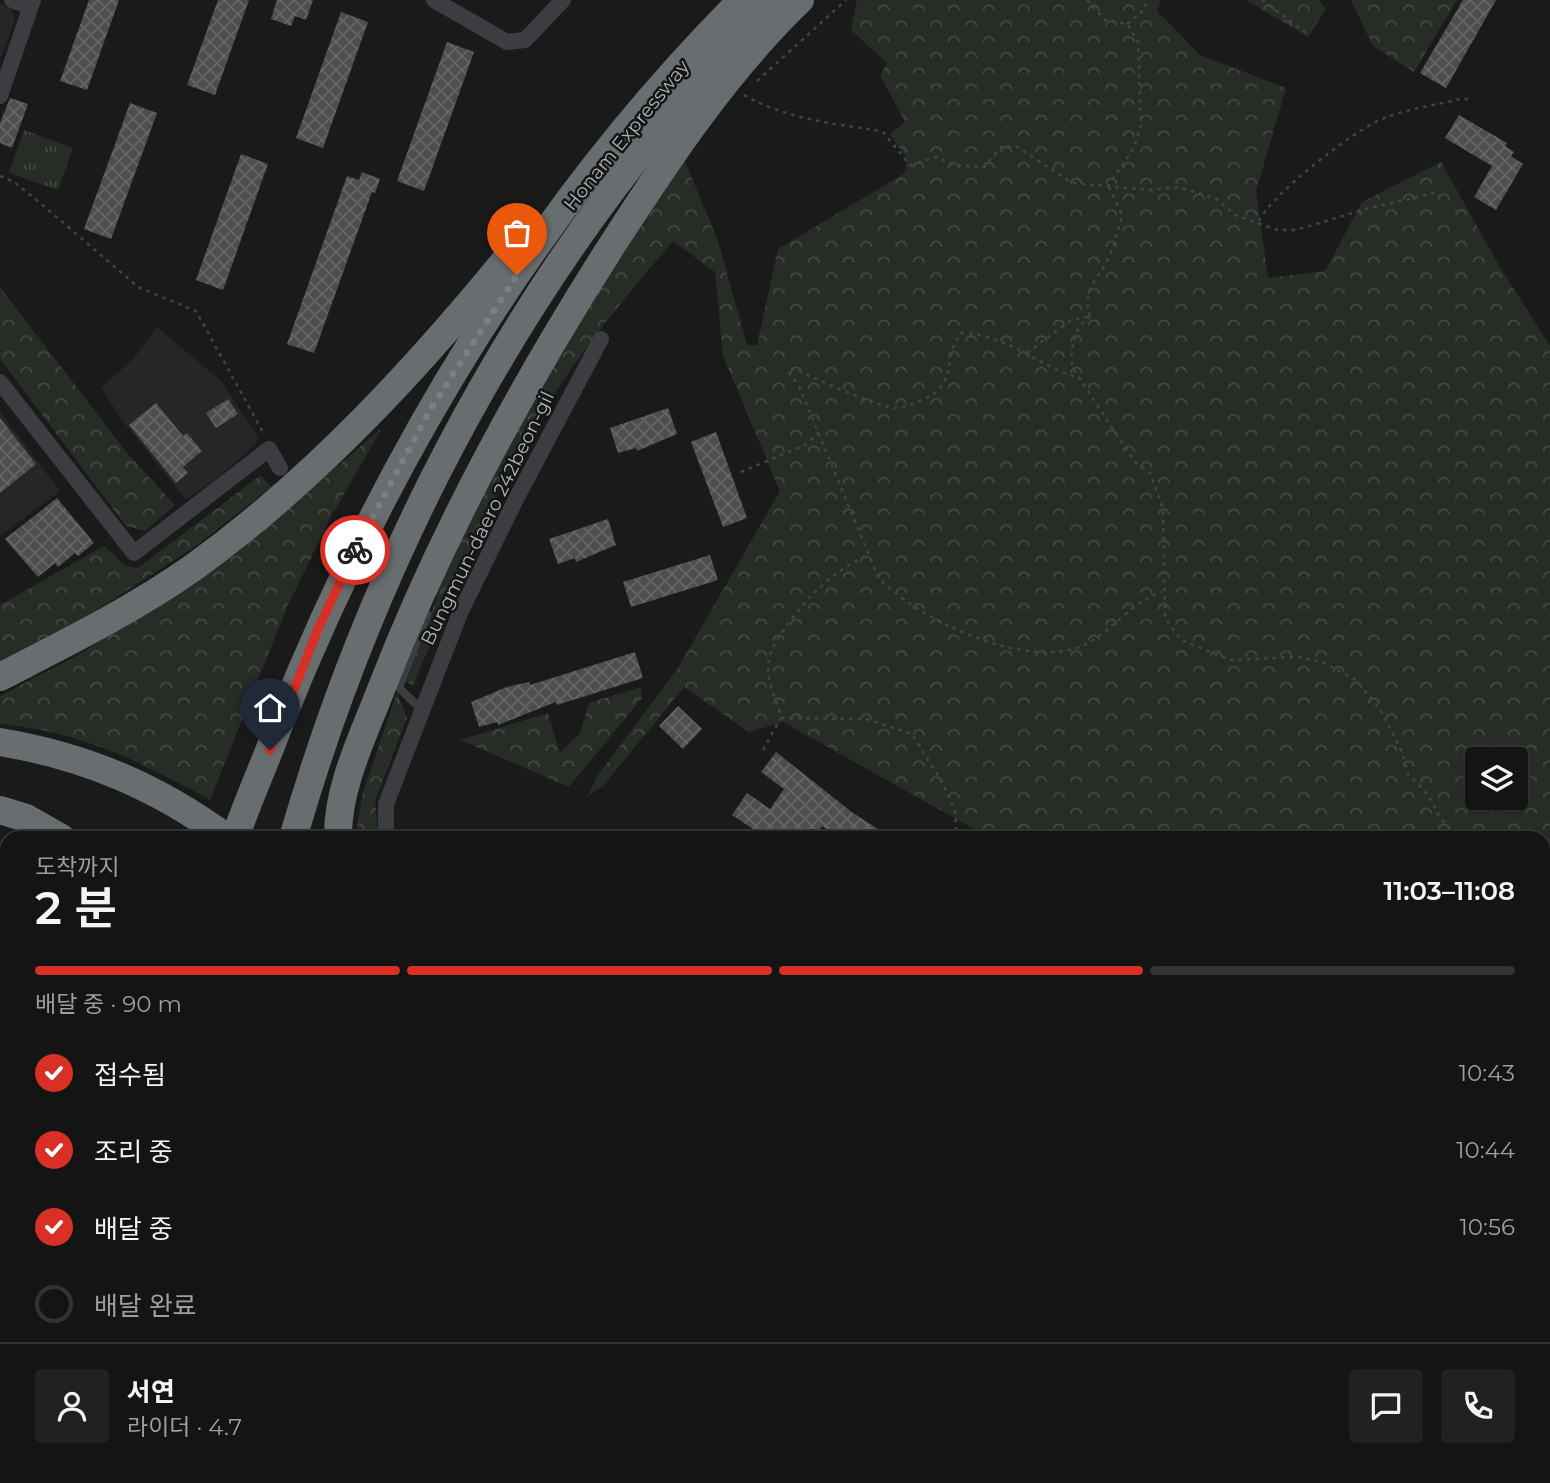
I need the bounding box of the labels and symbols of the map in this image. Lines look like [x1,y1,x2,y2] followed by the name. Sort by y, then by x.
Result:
[559,55,695,215] street label: Honam Expressway
[487,203,547,275] pin
[416,388,559,649] street label: Bungmun-daero 242beon-gil
[320,515,390,585] courier
[240,678,300,750] pin

